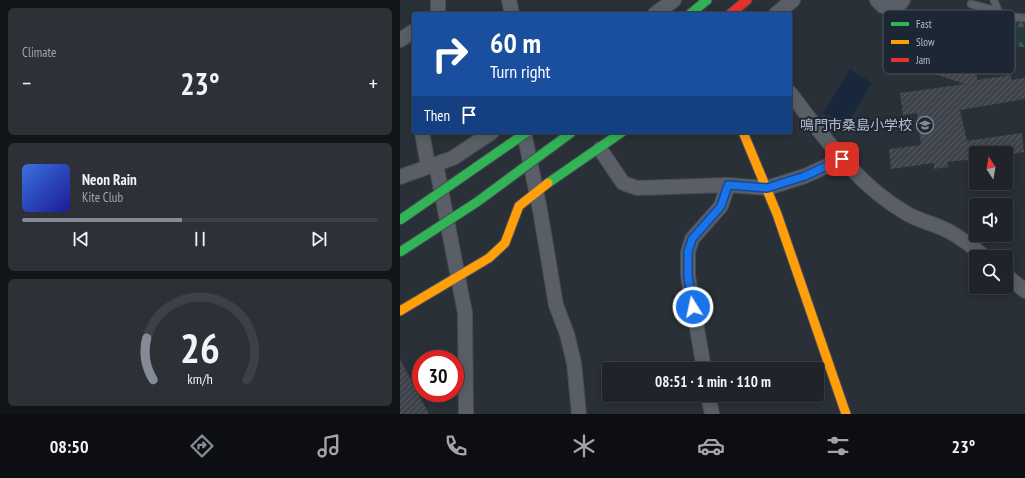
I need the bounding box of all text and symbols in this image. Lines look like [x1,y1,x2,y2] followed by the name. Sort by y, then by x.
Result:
[883,10,1015,74] legend
[916,17,932,31] text: Fast
[490,24,541,61] text: 60 m
[424,28,476,80] icon: right
[916,35,935,49] text: Slow
[22,44,56,61] text: Climate
[915,53,930,67] text: Jam
[490,60,550,83] text: Turn right
[180,64,220,103] text: 23°
[22,69,31,97] text: −
[369,69,378,97] text: +
[458,104,480,126] icon: arrive
[424,106,450,125] text: Then
[915,115,935,135] school or university icon: 鳴門市桑島小学校
[800,116,912,134] place label: 鳴門市桑島小学校
[825,142,859,176] pin
[969,146,1013,190] north arrow
[969,146,1013,294] map controls
[831,148,853,170] icon: arrive
[82,170,137,189] text: Neon Rain
[82,189,123,206] text: Kite Club
[969,198,1013,242] button: sound
[70,228,92,250] icon: previous
[189,228,211,250] icon: pause
[308,228,330,250] icon: next
[969,250,1013,294] button: search
[672,286,714,328] position arrow
[180,321,220,374] text: 26
[412,350,464,402] speed limit sign: 30
[187,369,213,388] text: km/h
[655,372,771,391] text: 08:51 · 1 min · 110 m
[188,432,216,460] icon: directions
[315,432,343,460] icon: music
[442,432,470,460] icon: phone
[570,432,598,460] icon: climate
[697,432,725,460] icon: car
[824,432,852,460] icon: filters
[50,435,89,458] text: 08:50
[952,435,975,458] text: 23°

